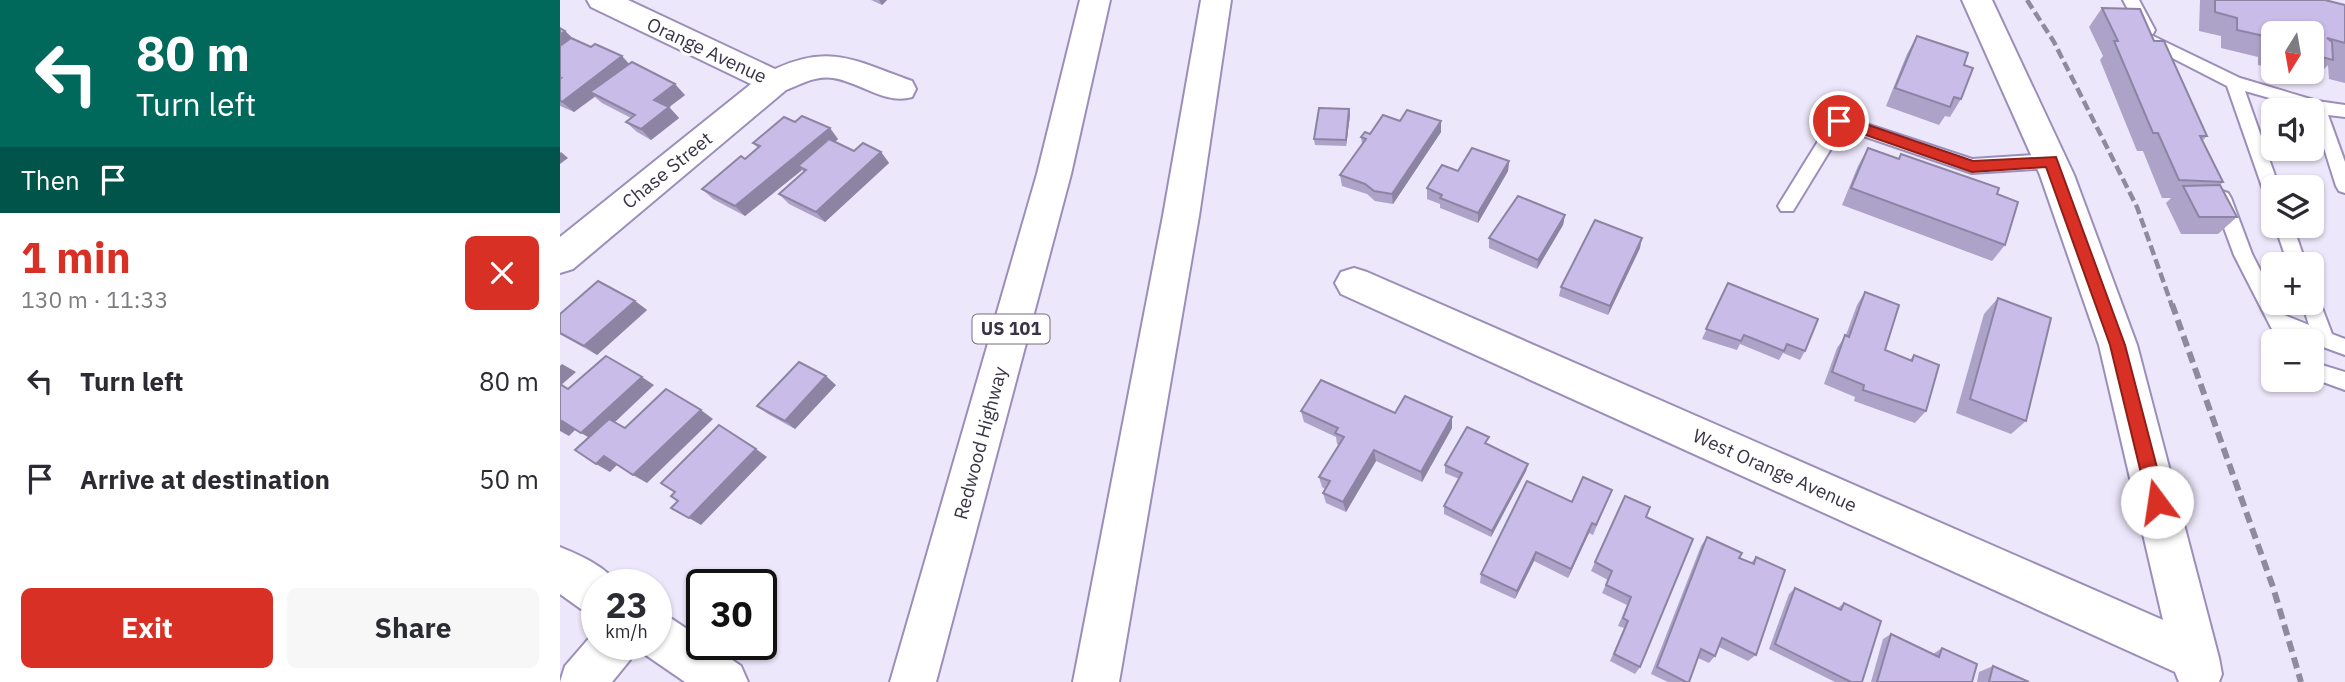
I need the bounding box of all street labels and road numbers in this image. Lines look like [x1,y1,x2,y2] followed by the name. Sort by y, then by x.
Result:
[643,12,771,88] street label: Orange Avenue
[617,126,717,214] street label: Chase Street
[972,314,1050,344] road number: US 101
[948,363,1012,522] street label: Redwood Highway
[1689,423,1861,517] street label: West Orange Avenue

